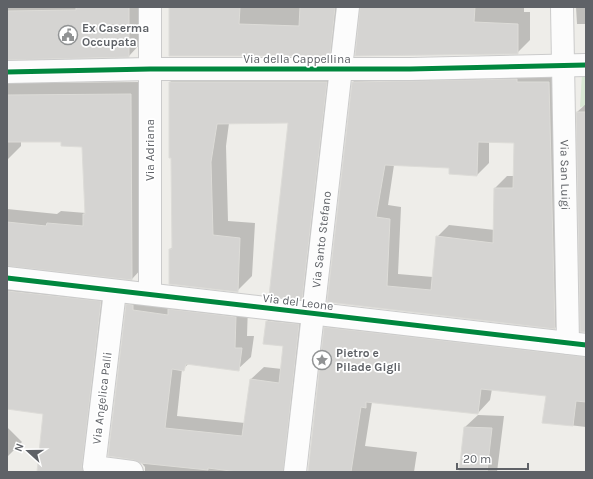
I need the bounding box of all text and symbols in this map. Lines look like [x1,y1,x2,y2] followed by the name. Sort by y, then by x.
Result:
[82,21,149,49] place label: Ex Caserma Occupata
[57,24,79,46] public building icon: Ex Caserma Occupata
[243,52,351,66] street label: Via della Cappellina
[143,119,157,181] street label: Via Adriana
[557,140,573,210] street label: Via San Luigi
[309,190,334,289] street label: Via Santo Stefano
[262,291,334,313] street label: Via del Leone
[336,346,401,374] place label: Pietro e Pilade Gigli
[311,349,333,371] place icon: Pietro e Pilade Gigli
[89,351,115,445] street label: Via Angelica Palli
[8,431,48,471] north arrow
[12,442,27,454] text: N
[457,445,528,471] scale bar
[463,452,491,466] text: 20 m

